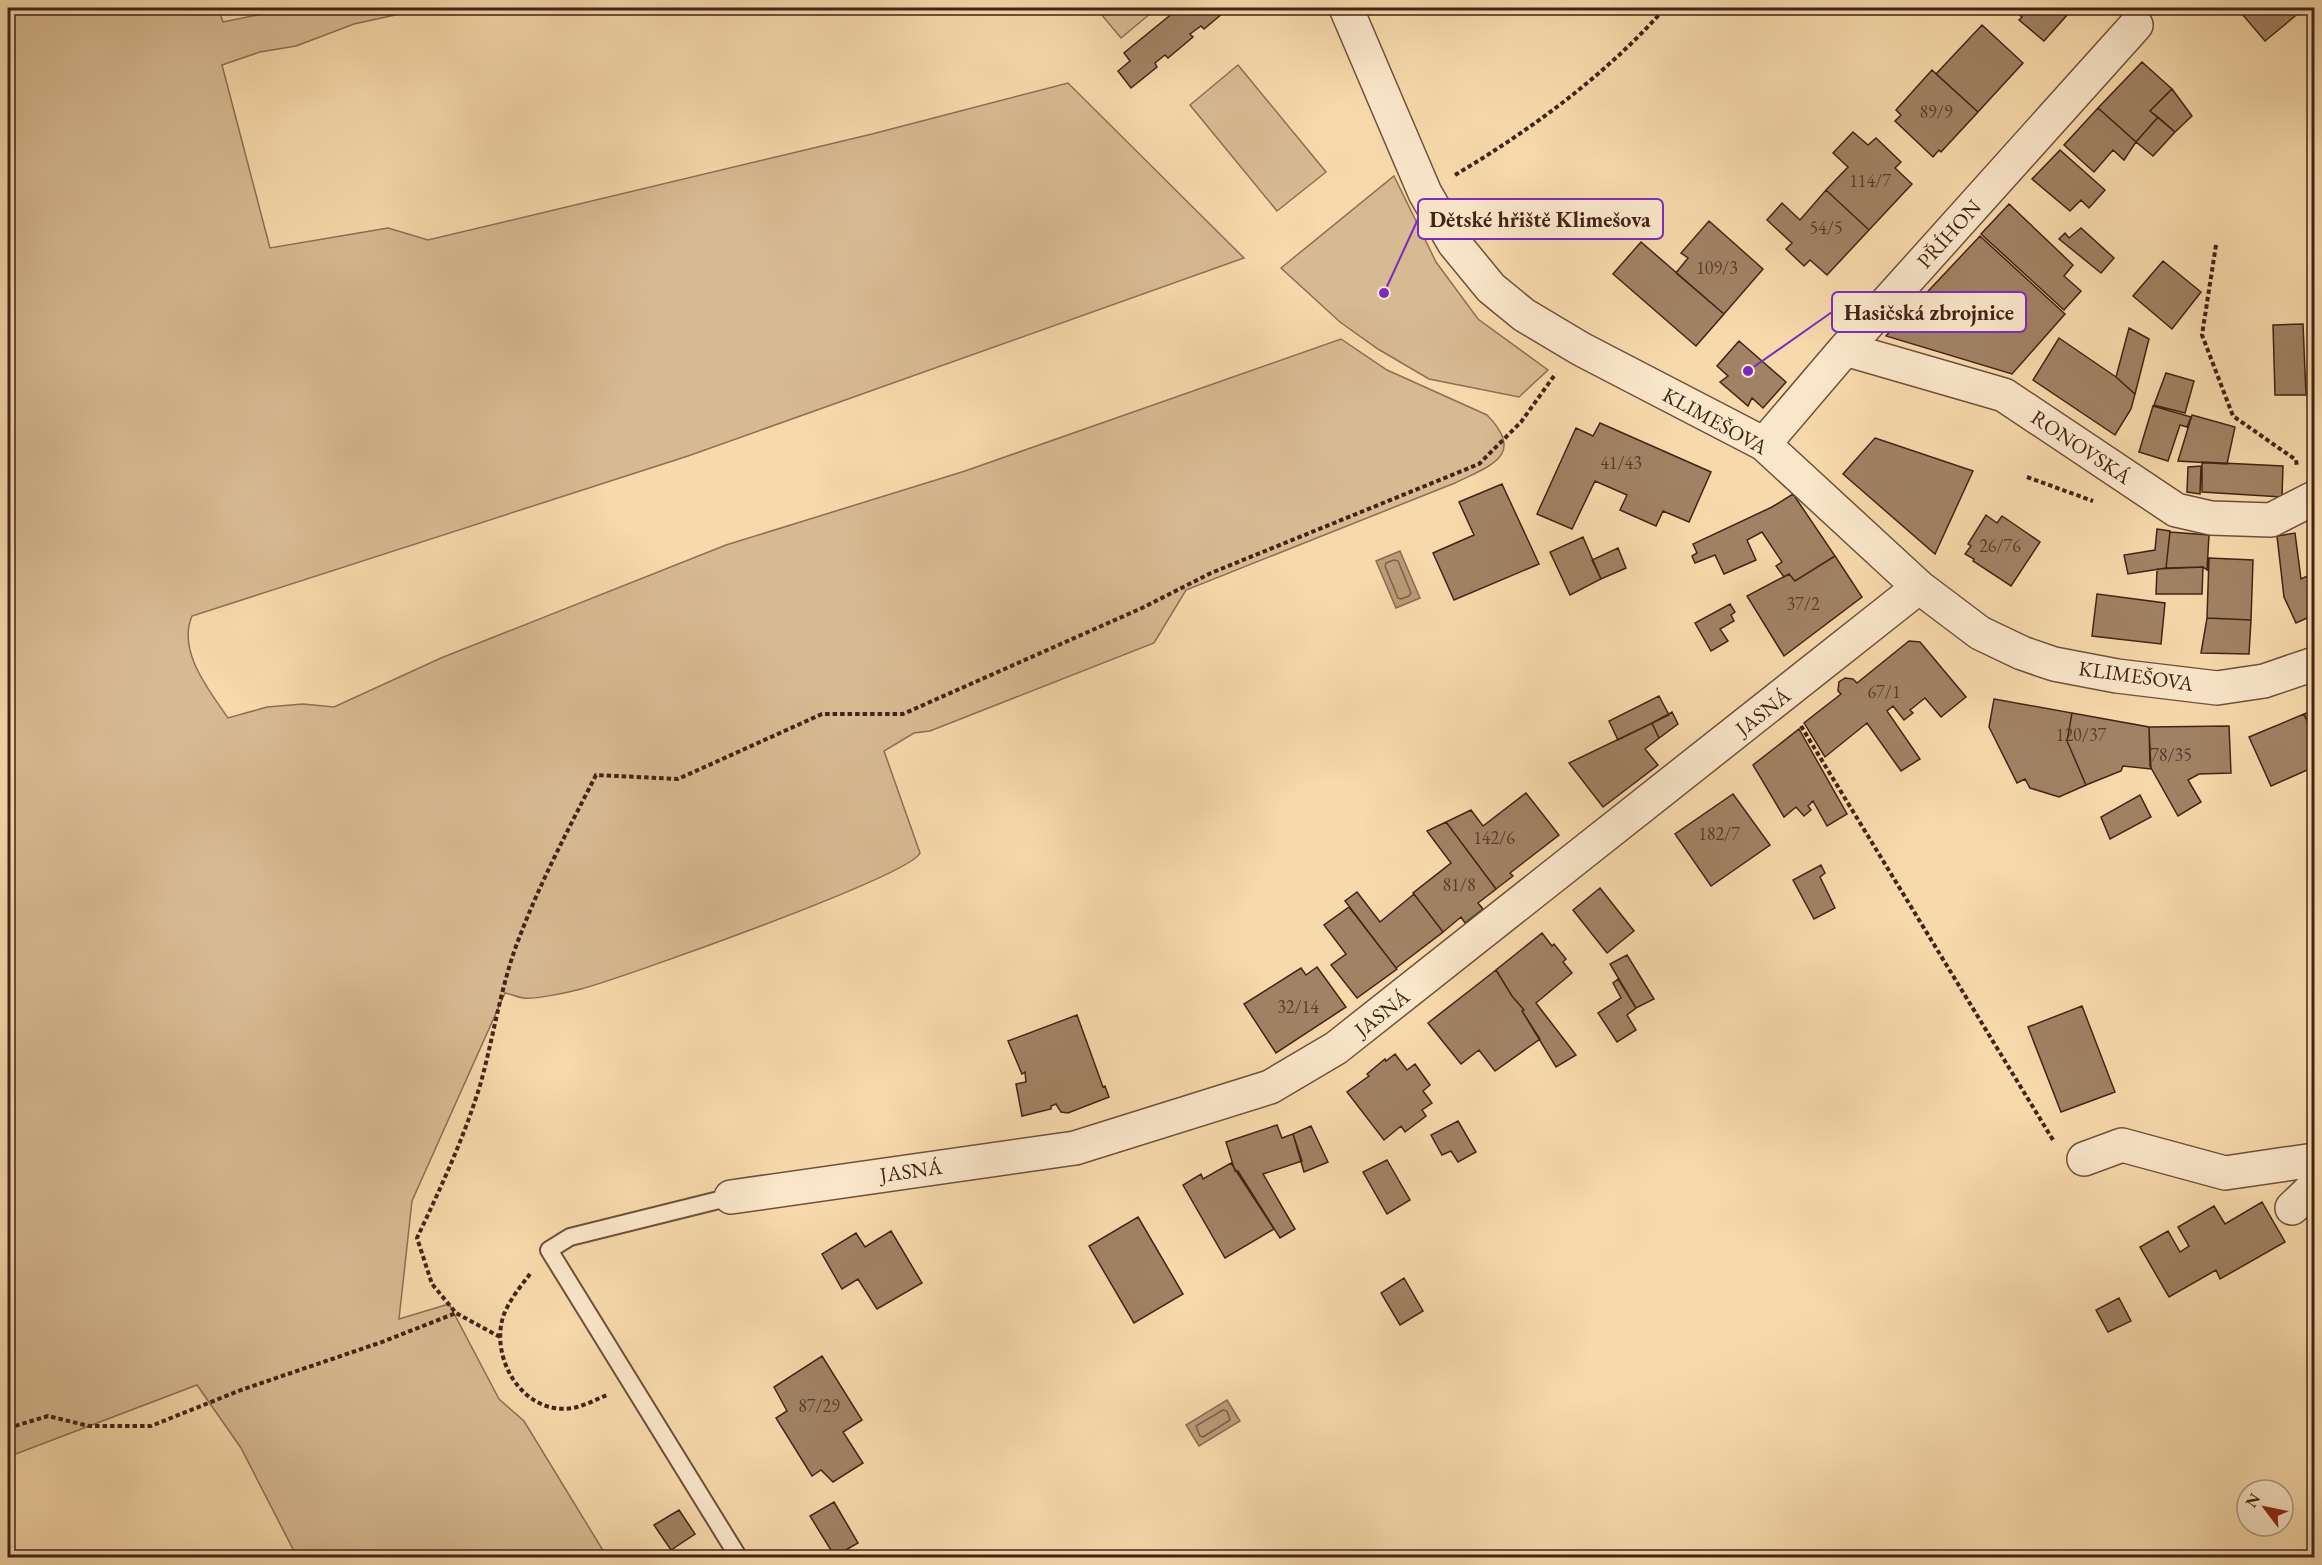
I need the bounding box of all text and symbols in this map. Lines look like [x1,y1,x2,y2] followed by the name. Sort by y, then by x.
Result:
[1919,100,1953,123] house number: 89/9
[1849,169,1891,192] house number: 114/7
[1911,193,1987,274] street label: PŘÍHON
[1418,199,1663,239] callout: Dětské hřiště Klimešova
[1429,205,1651,234] text: Dětské hřiště Klimešova
[1809,216,1843,239] house number: 54/5
[1696,256,1738,279] house number: 109/3
[1832,292,2026,332] callout: Hasičská zbrojnice
[1844,298,2014,327] text: Hasičská zbrojnice
[1658,381,1773,461] street label: KLIMEŠOVA
[2026,403,2137,490] street label: RONOVSKÁ
[1600,451,1642,474] house number: 41/43
[1979,534,2021,557] house number: 26/76
[1786,592,1820,615] house number: 37/2
[2077,654,2196,697] street label: KLIMEŠOVA
[1867,680,1901,703] house number: 67/1
[1728,681,1796,743] street label: JASNÁ
[2056,723,2107,746] house number: 120/37
[2150,743,2192,766] house number: 78/35
[1698,822,1740,845] house number: 182/7
[1473,826,1515,849] house number: 142/6
[1442,873,1476,896] house number: 81/8
[1347,982,1415,1044] street label: JASNÁ
[1277,995,1319,1018] house number: 32/14
[876,1153,944,1189] street label: JASNÁ
[798,1394,840,1417] house number: 87/29
[2235,1478,2295,1538] north arrow
[2240,1489,2265,1511] text: N

